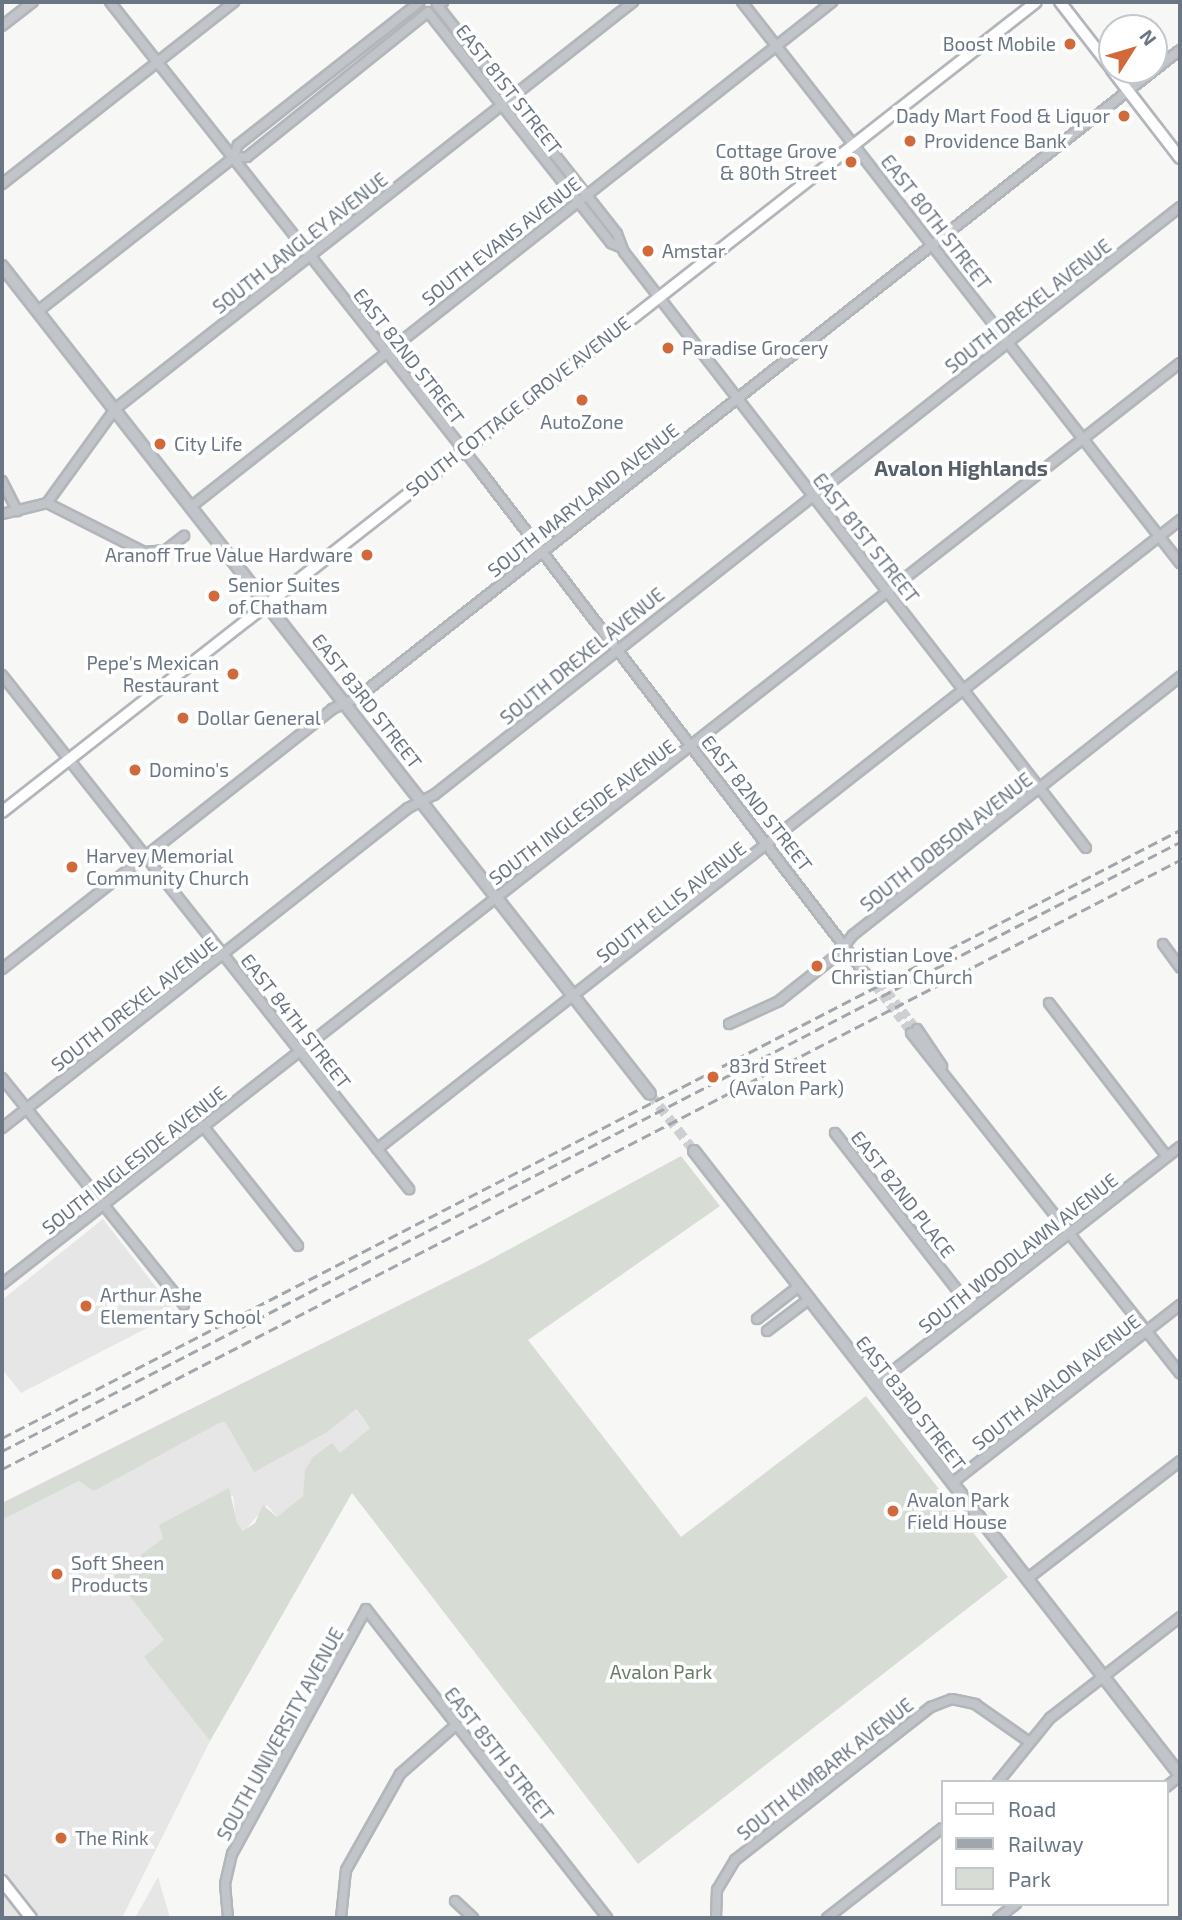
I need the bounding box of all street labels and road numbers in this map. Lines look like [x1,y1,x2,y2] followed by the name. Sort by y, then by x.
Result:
[451,19,567,159] street label: EAST 81ST STREET
[876,150,996,294] street label: EAST 80TH STREET
[208,167,392,319] street label: SOUTH LANGLEY AVENUE
[417,172,585,310] street label: SOUTH EVANS AVENUE
[940,234,1116,378] street label: SOUTH DREXEL AVENUE
[349,283,469,429] street label: EAST 82ND STREET
[401,311,635,501] street label: SOUTH COTTAGE GROVE AVENUE
[483,418,683,582] street label: SOUTH MARYLAND AVENUE
[808,468,924,608] street label: EAST 81ST STREET
[495,583,669,729] street label: SOUTH DREXEL AVENUE
[307,629,427,773] street label: EAST 83RD STREET
[697,730,817,876] street label: EAST 82ND STREET
[484,734,680,890] street label: SOUTH INGLESIDE AVENUE
[855,768,1037,916] street label: SOUTH DOBSON AVENUE
[591,836,751,968] street label: SOUTH ELLIS AVENUE
[46,932,222,1076] street label: SOUTH DREXEL AVENUE
[236,949,356,1093] street label: EAST 84TH STREET
[37,1081,231,1239] street label: SOUTH INGLESIDE AVENUE
[846,1126,960,1262] street label: EAST 82ND PLACE
[914,1168,1122,1338] street label: SOUTH WOODLAWN AVENUE
[967,1309,1145,1455] street label: SOUTH AVALON AVENUE
[851,1331,971,1475] street label: EAST 83RD STREET
[212,1623,348,1845] street label: SOUTH UNIVERSITY AVENUE
[440,1682,558,1826] street label: EAST 85TH STREET
[732,1693,918,1845] street label: SOUTH KIMBARK AVENUE

